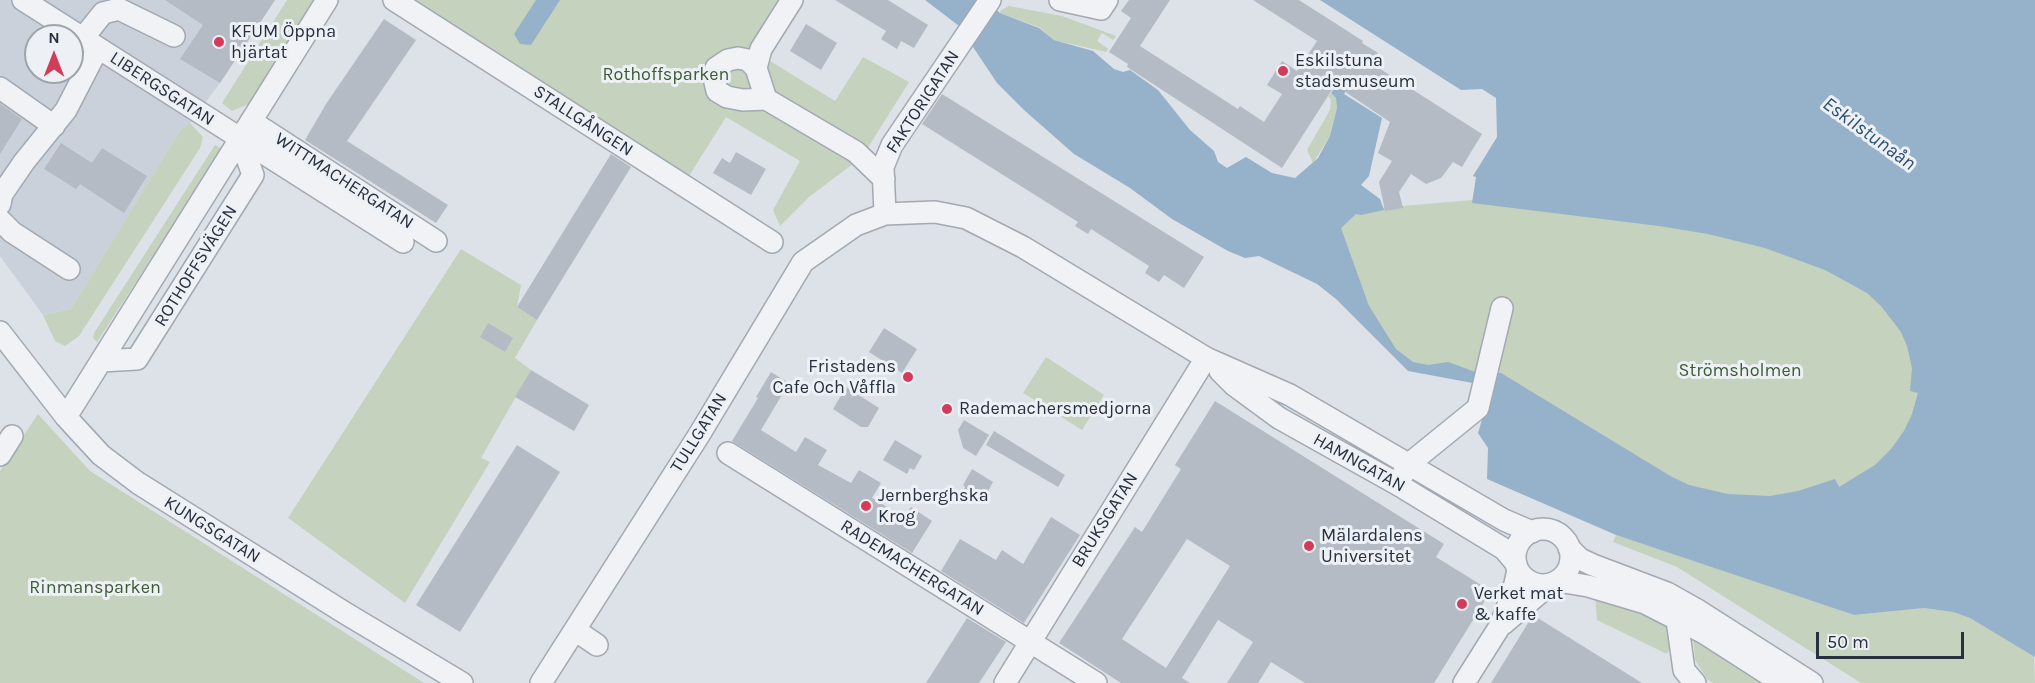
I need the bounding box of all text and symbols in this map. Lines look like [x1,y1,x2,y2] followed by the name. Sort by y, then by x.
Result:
[231,21,336,63] place label: KFUM Öppna hjärtat
[24,24,84,84] north arrow
[48,28,60,47] text: N
[212,35,226,49] marker: KFUM Öppna hjärtat
[882,46,964,158] street label: FAKTORIGATAN
[106,47,218,131] street label: LIBERGSGATAN
[1295,50,1415,92] place label: Eskilstuna stadsmuseum
[603,64,729,86] park label: Rothoffsparken
[1276,64,1290,78] marker: Eskilstuna stadsmuseum
[529,81,637,161] street label: STALLGÅNGEN
[1818,92,1920,176] water label: Eskilstunaån
[271,128,417,234] street label: WITTMACHERGATAN
[150,201,242,331] street label: ROTHOFFSVÄGEN
[773,356,896,398] place label: Fristadens Cafe Och Våffla
[1679,360,1801,382] park label: Strömsholmen
[901,370,915,384] marker: Fristadens Cafe Och Våffla
[666,389,732,477] street label: TULLGATAN
[959,398,1151,420] place label: Rademachersmedjorna
[940,402,954,416] marker: Rademachersmedjorna
[1309,429,1409,497] street label: HAMNGATAN
[1067,469,1143,571] street label: BRUKSGATAN
[878,485,989,528] place label: Jernberghska Krog
[160,492,264,568] street label: KUNGSGATAN
[859,499,873,513] marker: Jernberghska Krog
[836,515,988,621] street label: RADEMACHERGATAN
[1321,525,1423,568] place label: Mälardalens Universitet
[1302,539,1316,553] marker: Mälardalens Universitet
[29,577,161,599] park label: Rinmansparken
[1474,583,1563,626] place label: Verket mat & kaffe
[1455,597,1469,611] marker: Verket mat & kaffe
[1819,620,1968,658] scale bar
[1827,631,1869,653] text: 50 m

